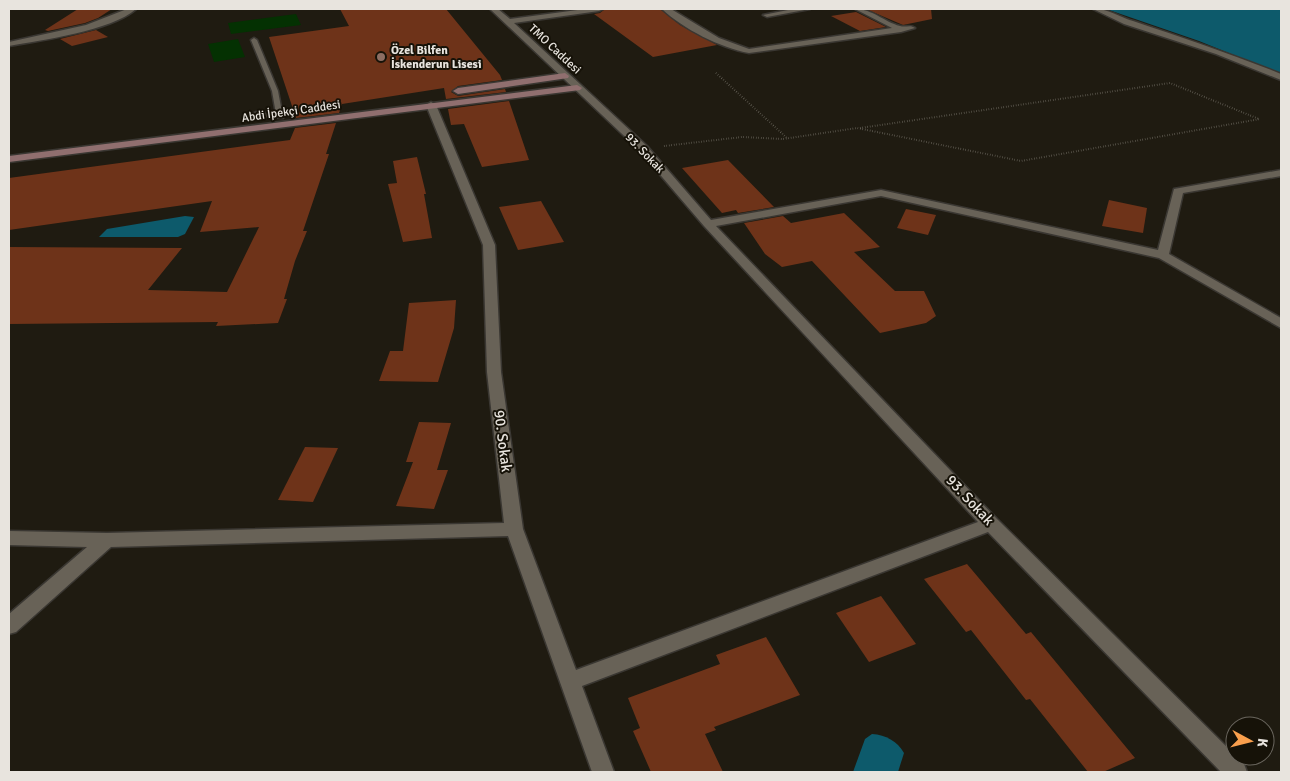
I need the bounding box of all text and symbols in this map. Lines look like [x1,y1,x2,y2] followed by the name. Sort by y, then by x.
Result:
[525,21,584,77] street label: TMO Caddesi
[391,43,482,72] place label: Özel Bilfen İskenderun Lisesi
[375,51,387,63] marker: Özel Bilfen İskenderun Lisesi
[241,97,341,126] street label: Abdi İpekçi Caddesi
[622,130,667,176] street label: 93. Sokak
[490,409,516,473] street label: 90. Sokak
[942,471,998,529] street label: 93. Sokak
[1225,716,1275,766] north arrow
[1253,737,1271,748] text: K

